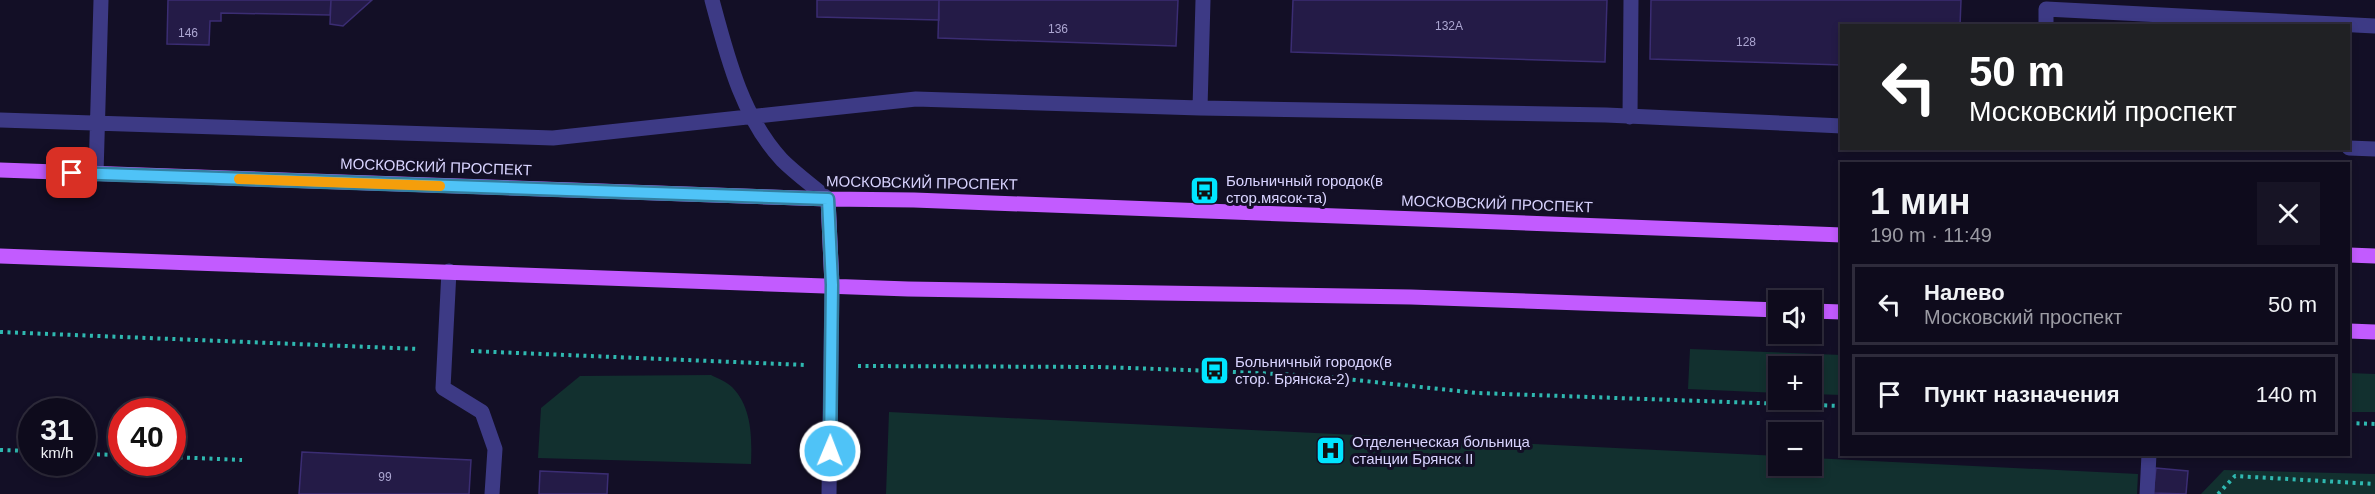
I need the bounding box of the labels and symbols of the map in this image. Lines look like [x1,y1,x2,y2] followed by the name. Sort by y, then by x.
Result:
[1435,19,1463,33] house number: 132А
[1048,22,1068,36] house number: 136
[178,26,198,40] house number: 146
[1736,35,1756,49] house number: 128
[46,147,97,198] pin
[340,155,532,178] street label: МОСКОВСКИЙ ПРОСПЕКТ
[826,172,1018,193] street label: МОСКОВСКИЙ ПРОСПЕКТ
[1226,172,1383,206] place label: Больничный городок(в стор.мясок-та)
[1189,174,1221,206] bus stop icon: Больничный городок(в стор.мясок-та)
[1401,192,1593,215] street label: МОСКОВСКИЙ ПРОСПЕКТ
[1235,353,1392,387] place label: Больничный городок(в стор. Брянска-2)
[1198,355,1230,387] bus stop icon: Больничный городок(в стор. Брянска-2)
[108,398,186,476] speed limit sign: 40
[798,419,862,483] position arrow
[1352,433,1531,467] place label: Отделенческая больница станции Брянск II
[1315,435,1347,467] hospital icon: Отделенческая больница станции Брянск II
[378,470,392,484] house number: 99

